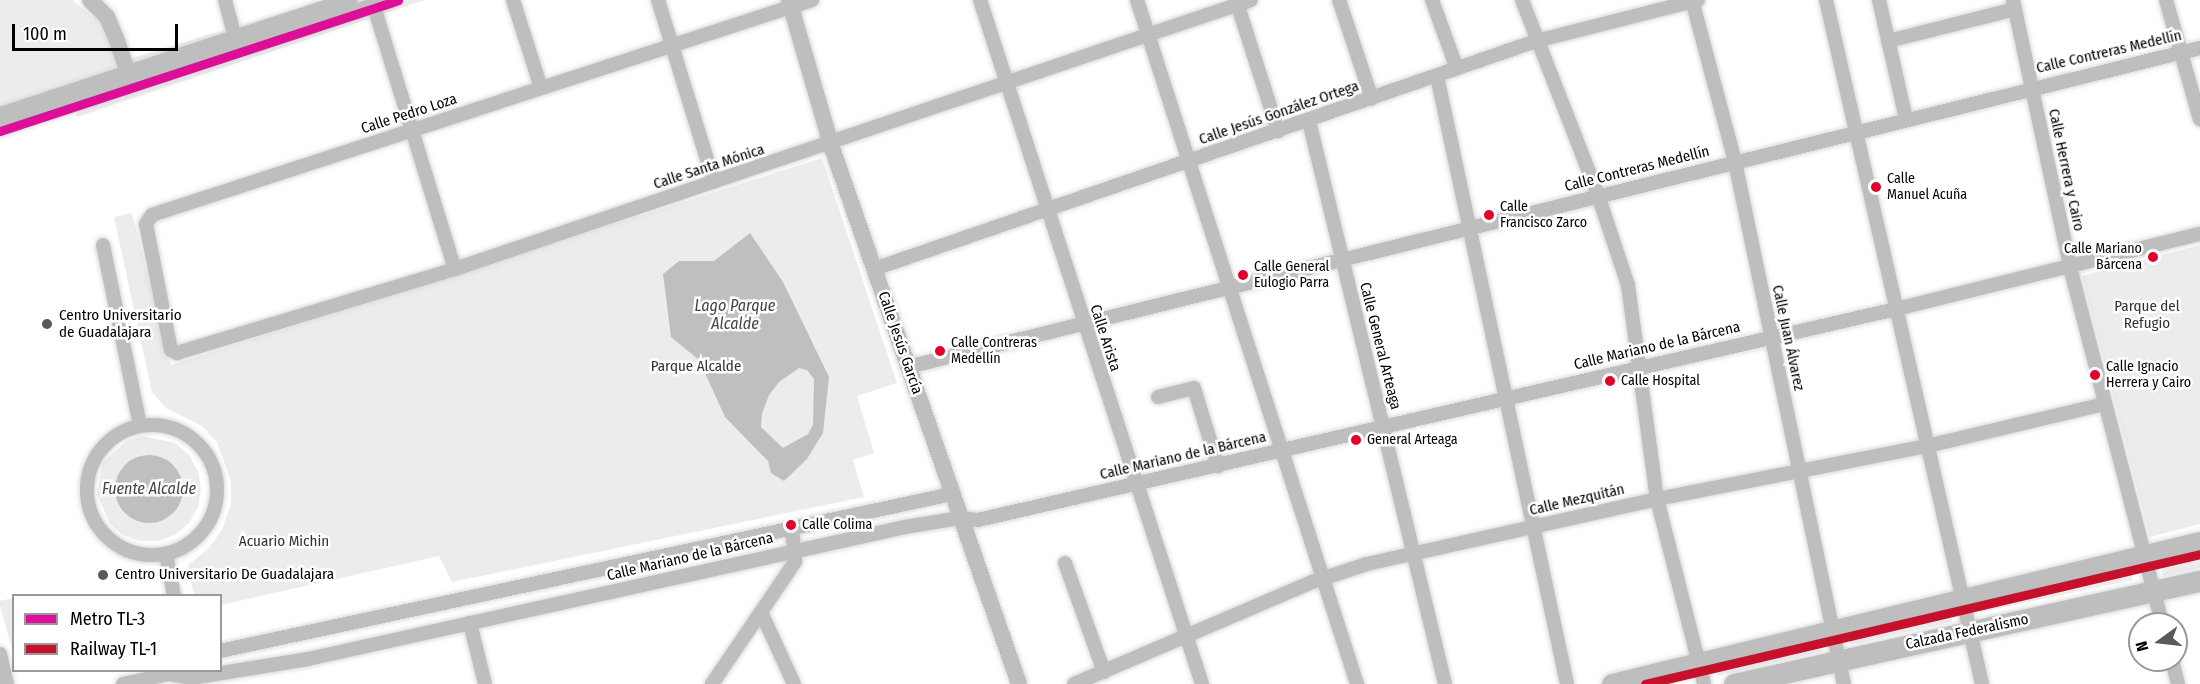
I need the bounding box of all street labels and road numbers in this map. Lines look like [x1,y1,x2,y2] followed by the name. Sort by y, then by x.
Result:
[2034,26,2184,78] street label: Calle Contreras Medellín
[1197,77,1361,149] street label: Calle Jesús González Ortega
[359,90,459,138] street label: Calle Pedro Loza
[2044,107,2088,233] street label: Calle Herrera y Cairo
[651,141,767,193] street label: Calle Santa Mónica
[1563,142,1711,196] street label: Calle Contreras Medellín
[1355,280,1405,412] street label: Calle General Arteaga
[1768,283,1808,393] street label: Calle Juan Álvarez
[874,289,926,397] street label: Calle Jesús García
[1086,302,1124,374] street label: Calle Arista
[1572,318,1742,374] street label: Calle Mariano de la Bárcena
[1098,428,1268,484] street label: Calle Mariano de la Bárcena
[1528,480,1626,520] street label: Calle Mezquitán
[605,529,775,585] street label: Calle Mariano de la Bárcena
[1904,610,2030,654] street label: Calzada Federalismo

